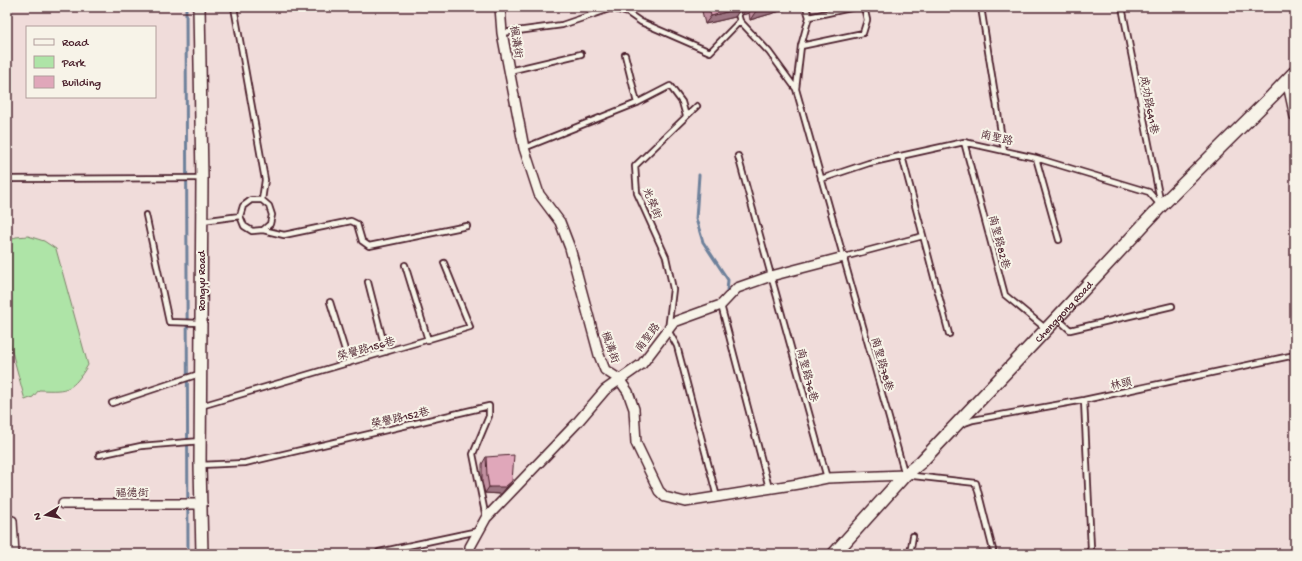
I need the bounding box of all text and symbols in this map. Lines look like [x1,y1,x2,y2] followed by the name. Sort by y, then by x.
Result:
[507,25,525,61] street label: 楓溝街
[26,26,156,98] legend
[62,37,89,51] text: Road
[61,57,87,71] text: Park
[1136,75,1161,136] street label: 成功路641巷
[61,77,101,91] text: Building
[979,127,1014,149] street label: 南聖路
[639,186,664,222] street label: 光榮街
[985,214,1013,271] street label: 南聖路82巷
[197,249,209,311] street label: Rongyu Road
[1033,278,1097,346] street label: Chenggong Road
[632,320,663,355] street label: 南聖路
[598,330,621,366] street label: 楓溝街
[336,335,397,364] street label: 榮譽路156巷
[868,336,896,393] street label: 南聖路78巷
[793,347,821,404] street label: 南聖路76巷
[1109,376,1133,393] street label: 林頭
[370,405,431,432] street label: 榮譽路152巷
[116,486,149,500] street label: 福德街
[26,495,66,535] north arrow
[32,512,45,521] text: N

